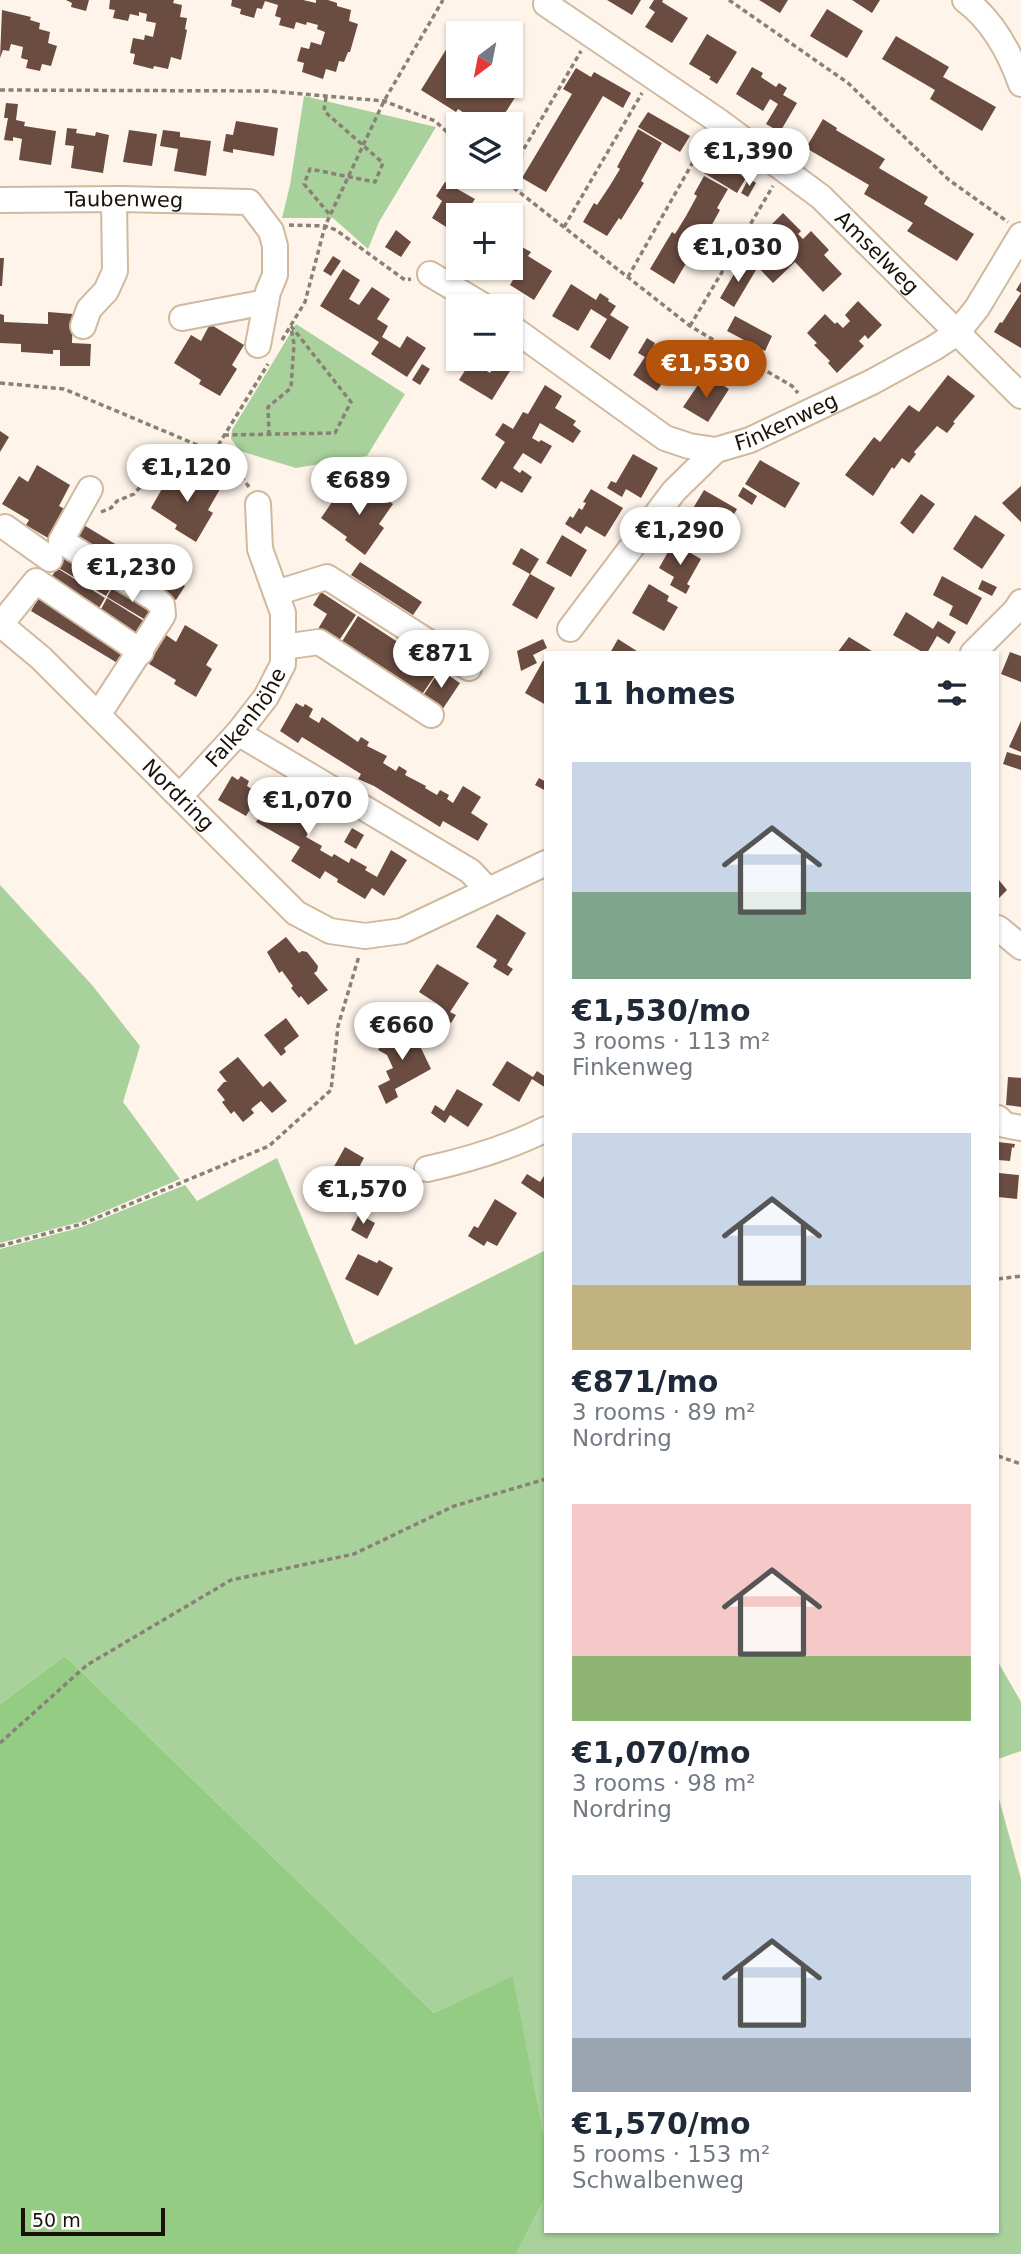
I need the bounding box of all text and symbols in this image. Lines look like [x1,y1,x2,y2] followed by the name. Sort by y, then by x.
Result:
[446,21,523,98] north arrow
[446,21,523,371] map controls
[446,112,523,189] button: layers
[692,128,806,188] pin: €1,390
[705,138,793,164] text: €1,390
[64,187,184,212] street label: Taubenweg
[446,203,523,280] button: +
[830,206,924,299] street label: Amselweg
[681,224,795,284] pin: €1,030
[694,234,782,260] text: €1,030
[446,294,523,371] button: −
[649,340,763,400] pin: €1,530
[662,350,750,376] text: €1,530
[732,388,841,456] street label: Finkenweg
[130,444,244,504] pin: €1,120
[143,454,231,480] text: €1,120
[318,458,400,517] pin: €689
[327,467,391,493] text: €689
[623,508,737,567] pin: €1,290
[636,517,724,543] text: €1,290
[75,544,189,604] pin: €1,230
[88,554,176,580] text: €1,230
[400,630,482,690] pin: €871
[409,640,473,666] text: €871
[201,664,291,772] street label: Falkenhöhe
[933,674,971,712] icon: filters
[572,676,736,711] text: 11 homes
[137,754,219,836] street label: Nordring
[251,778,365,837] pin: €1,070
[264,787,352,813] text: €1,070
[709,807,835,933] icon: home
[572,993,751,1028] text: €1,530/mo
[361,1002,443,1062] pin: €660
[370,1012,434,1038] text: €660
[572,1028,770,1054] text: 3 rooms · 113 m²
[572,1054,693,1080] text: Finkenweg
[306,1166,420,1226] pin: €1,570
[319,1176,407,1202] text: €1,570
[709,1178,835,1304] icon: home
[572,1364,718,1399] text: €871/mo
[572,1399,756,1425] text: 3 rooms · 89 m²
[572,1425,672,1451] text: Nordring
[709,1549,835,1675] icon: home
[572,1735,751,1770] text: €1,070/mo
[572,1770,756,1796] text: 3 rooms · 98 m²
[572,1796,672,1822] text: Nordring
[709,1920,835,2046] icon: home
[572,2106,751,2141] text: €1,570/mo
[572,2141,770,2167] text: 5 rooms · 153 m²
[572,2167,744,2193] text: Schwalbenweg
[21,2205,164,2237] scale bar
[32,2209,81,2231] text: 50 m

